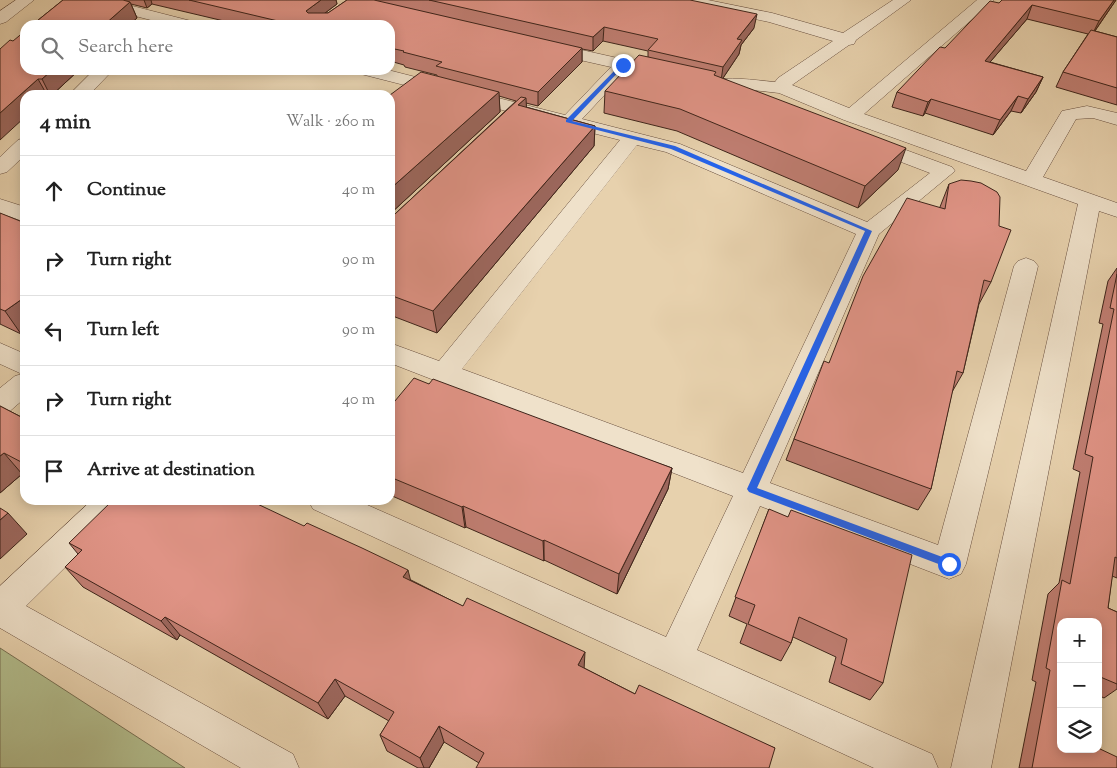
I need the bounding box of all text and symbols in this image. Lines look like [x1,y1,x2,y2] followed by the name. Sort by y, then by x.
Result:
[20,20,395,75] search box
[38,34,66,62] icon: search
[78,34,173,61] text: Search here
[612,54,635,77] route end
[40,108,91,138] text: 4 min
[286,111,375,134] text: Walk · 260 m
[40,177,68,205] icon: ahead
[87,177,166,204] text: Continue
[342,179,375,202] text: 40 m
[40,247,68,275] icon: right
[87,247,171,274] text: Turn right
[342,249,375,272] text: 90 m
[40,317,68,345] icon: left
[87,317,159,344] text: Turn left
[342,319,375,342] text: 90 m
[40,387,68,415] icon: right
[87,387,171,414] text: Turn right
[342,389,375,412] text: 40 m
[40,457,68,485] icon: arrive
[87,457,255,484] text: Arrive at destination
[938,553,961,576] route start
[1057,618,1102,753] map controls
[1057,618,1102,663] button: +
[1057,663,1102,708] button: −
[1057,708,1102,753] button: layers

